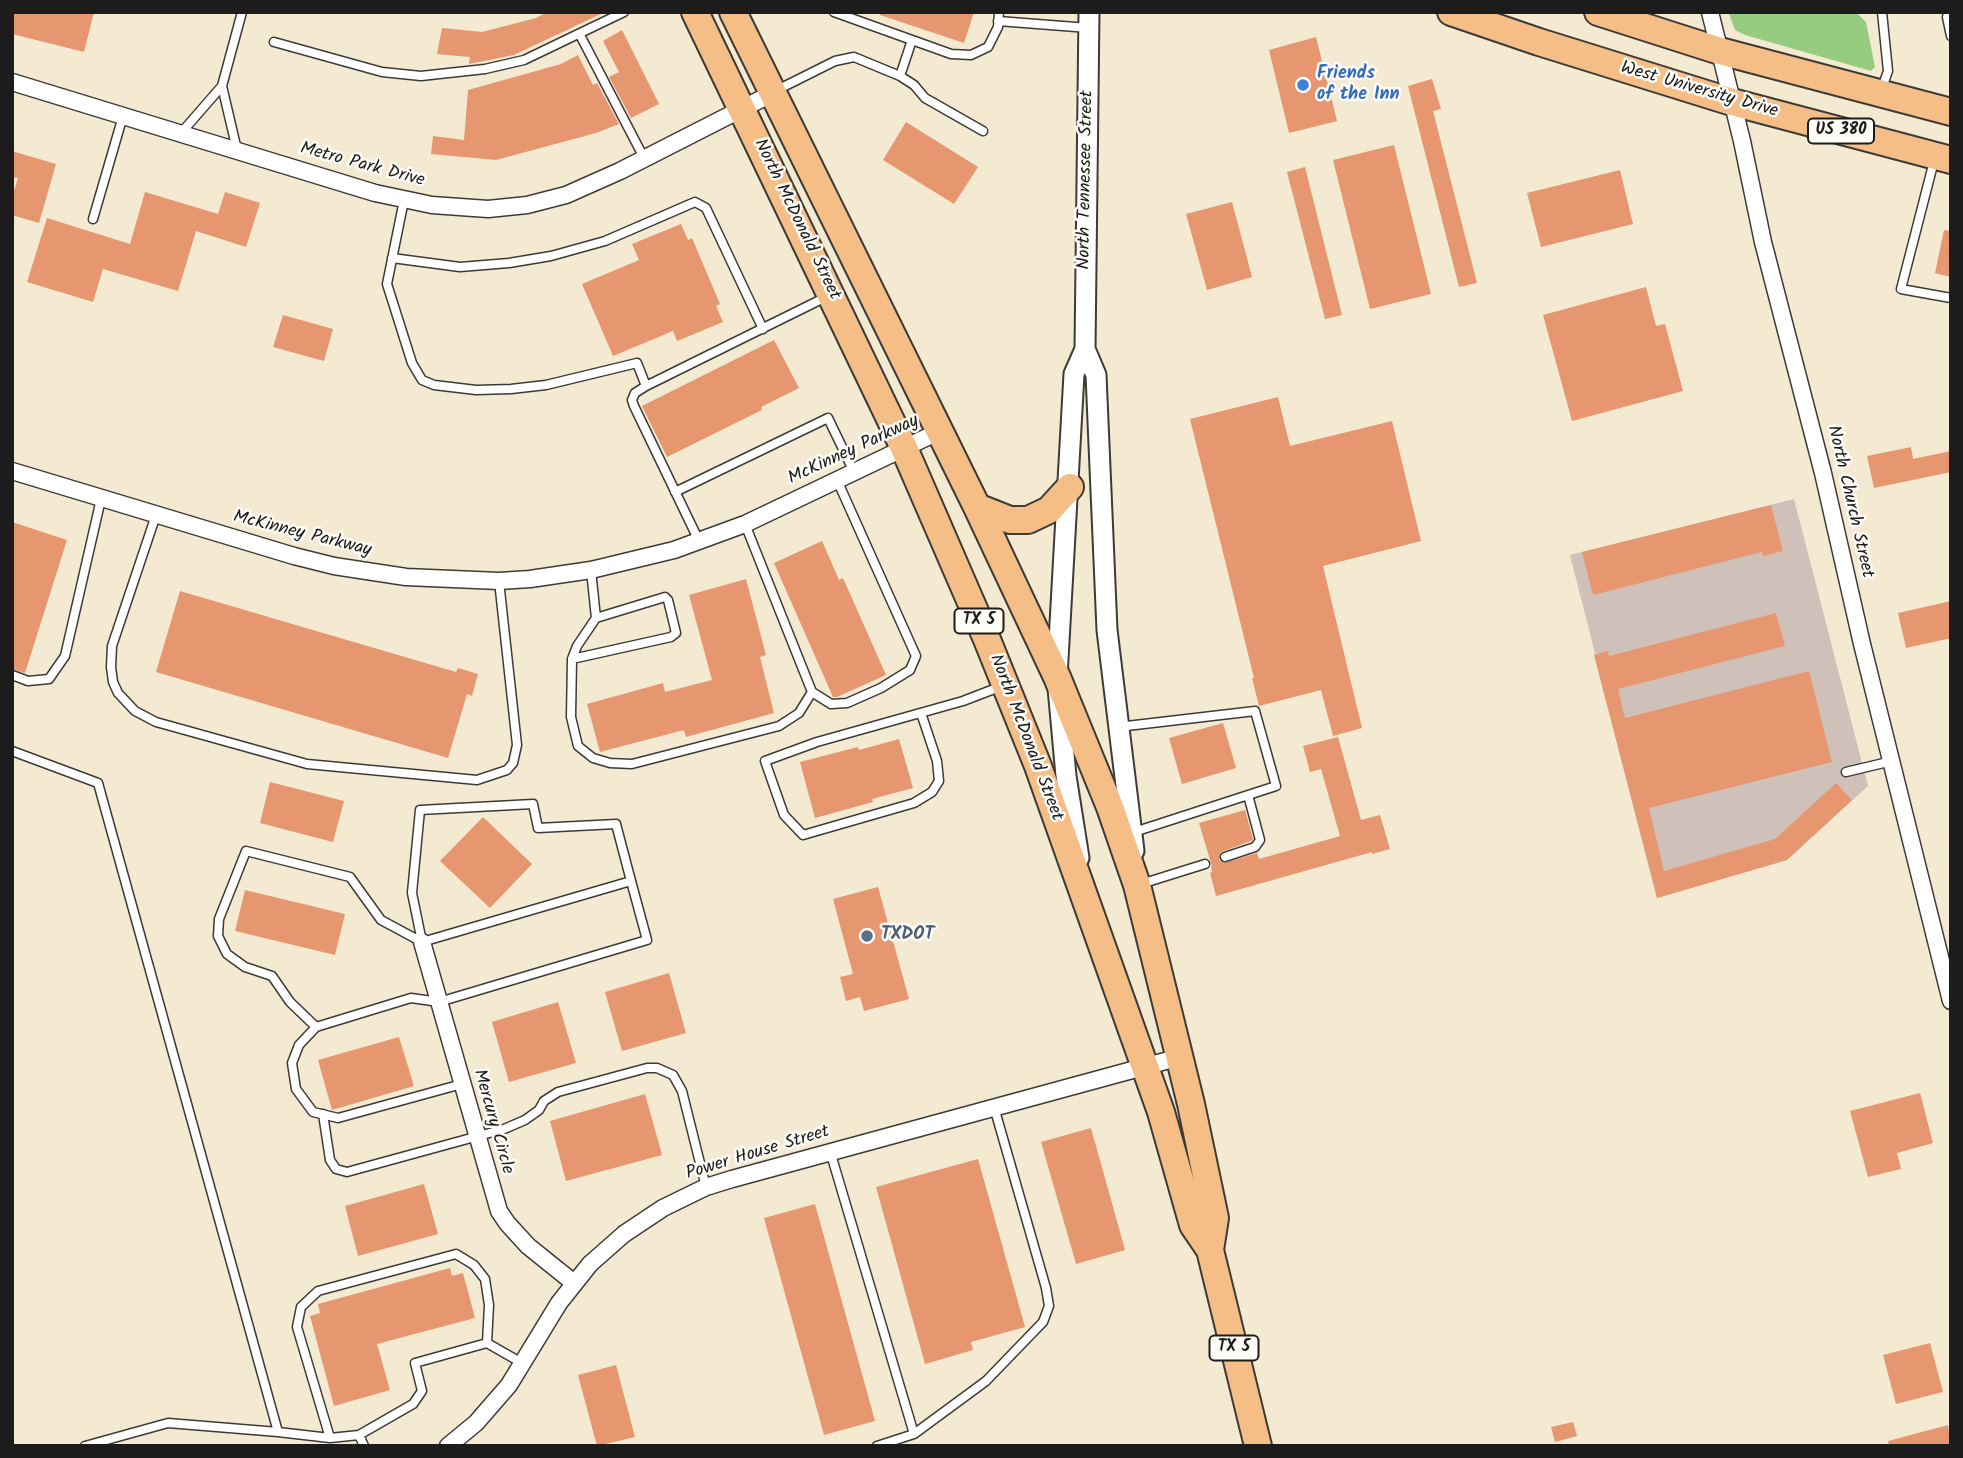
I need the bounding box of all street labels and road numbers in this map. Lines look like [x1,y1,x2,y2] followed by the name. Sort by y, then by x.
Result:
[1618,58,1780,124] street label: West University Drive
[1075,90,1099,270] street label: North Tennessee Street
[1808,119,1874,144] road number: US 380
[748,136,844,304] street label: North McDonald Street
[297,139,427,193] street label: Metro Park Drive
[785,411,923,491] street label: McKinney Parkway
[1821,424,1877,580] street label: North Church Street
[231,507,373,563] street label: McKinney Parkway
[954,608,1004,634] road number: TX 5
[983,652,1067,824] street label: North McDonald Street
[467,1067,517,1177] street label: Mercury Circle
[684,1122,832,1186] street label: Power House Street
[1210,1336,1258,1360] road number: TX 5

